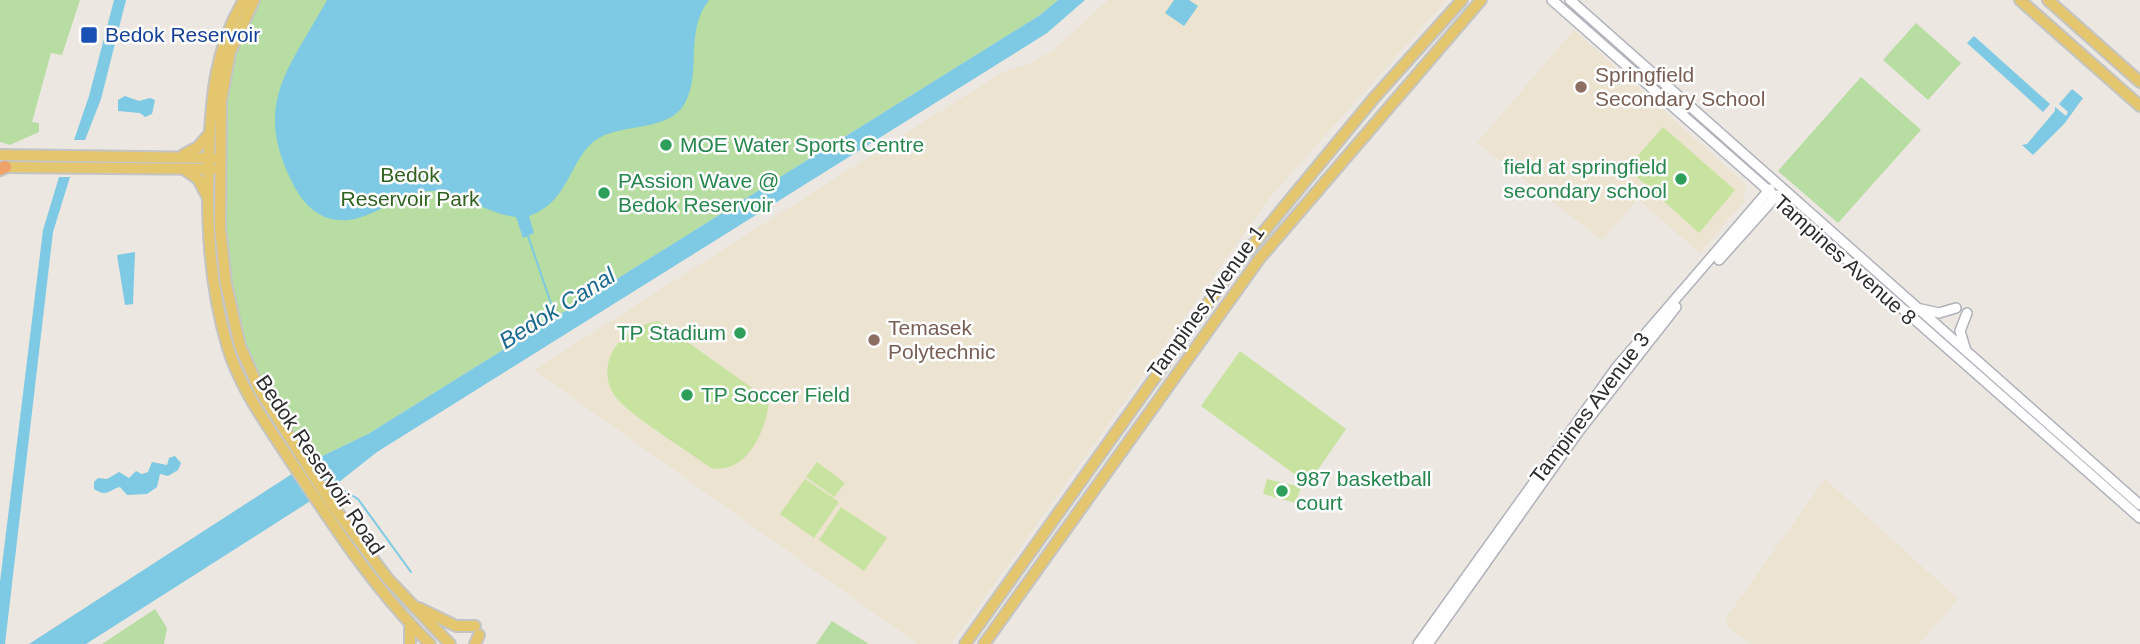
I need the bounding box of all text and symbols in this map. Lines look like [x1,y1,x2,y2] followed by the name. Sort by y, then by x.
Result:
[105,23,260,46] place label: Bedok Reservoir
[79,25,99,45] marker: Bedok Reservoir
[1595,63,1765,110] place label: Springfield Secondary School
[1573,79,1589,95] marker: Springfield Secondary School
[680,133,924,156] place label: MOE Water Sports Centre
[658,137,674,153] marker: MOE Water Sports Centre
[1504,155,1667,202] place label: field at springfield secondary school
[341,163,480,210] park label: Bedok Reservoir Park
[618,169,779,216] place label: PAssion Wave @ Bedok Reservoir
[1673,171,1689,187] marker: field at springfield secondary school
[596,185,612,201] marker: PAssion Wave @ Bedok Reservoir
[1770,190,1921,329] street label: Tampines Avenue 8
[1143,221,1269,382] street label: Tampines Avenue 1
[494,262,620,354] water label: Bedok Canal
[888,316,995,363] place label: Temasek Polytechnic
[617,321,726,344] place label: TP Stadium
[732,325,748,341] marker: TP Stadium
[1525,328,1654,488] street label: Tampines Avenue 3
[866,332,882,348] marker: Temasek Polytechnic
[252,371,389,559] street label: Bedok Reservoir Road
[701,383,850,406] place label: TP Soccer Field
[679,387,695,403] marker: TP Soccer Field
[1296,467,1431,514] place label: 987 basketball court
[1274,483,1290,499] marker: 987 basketball court

